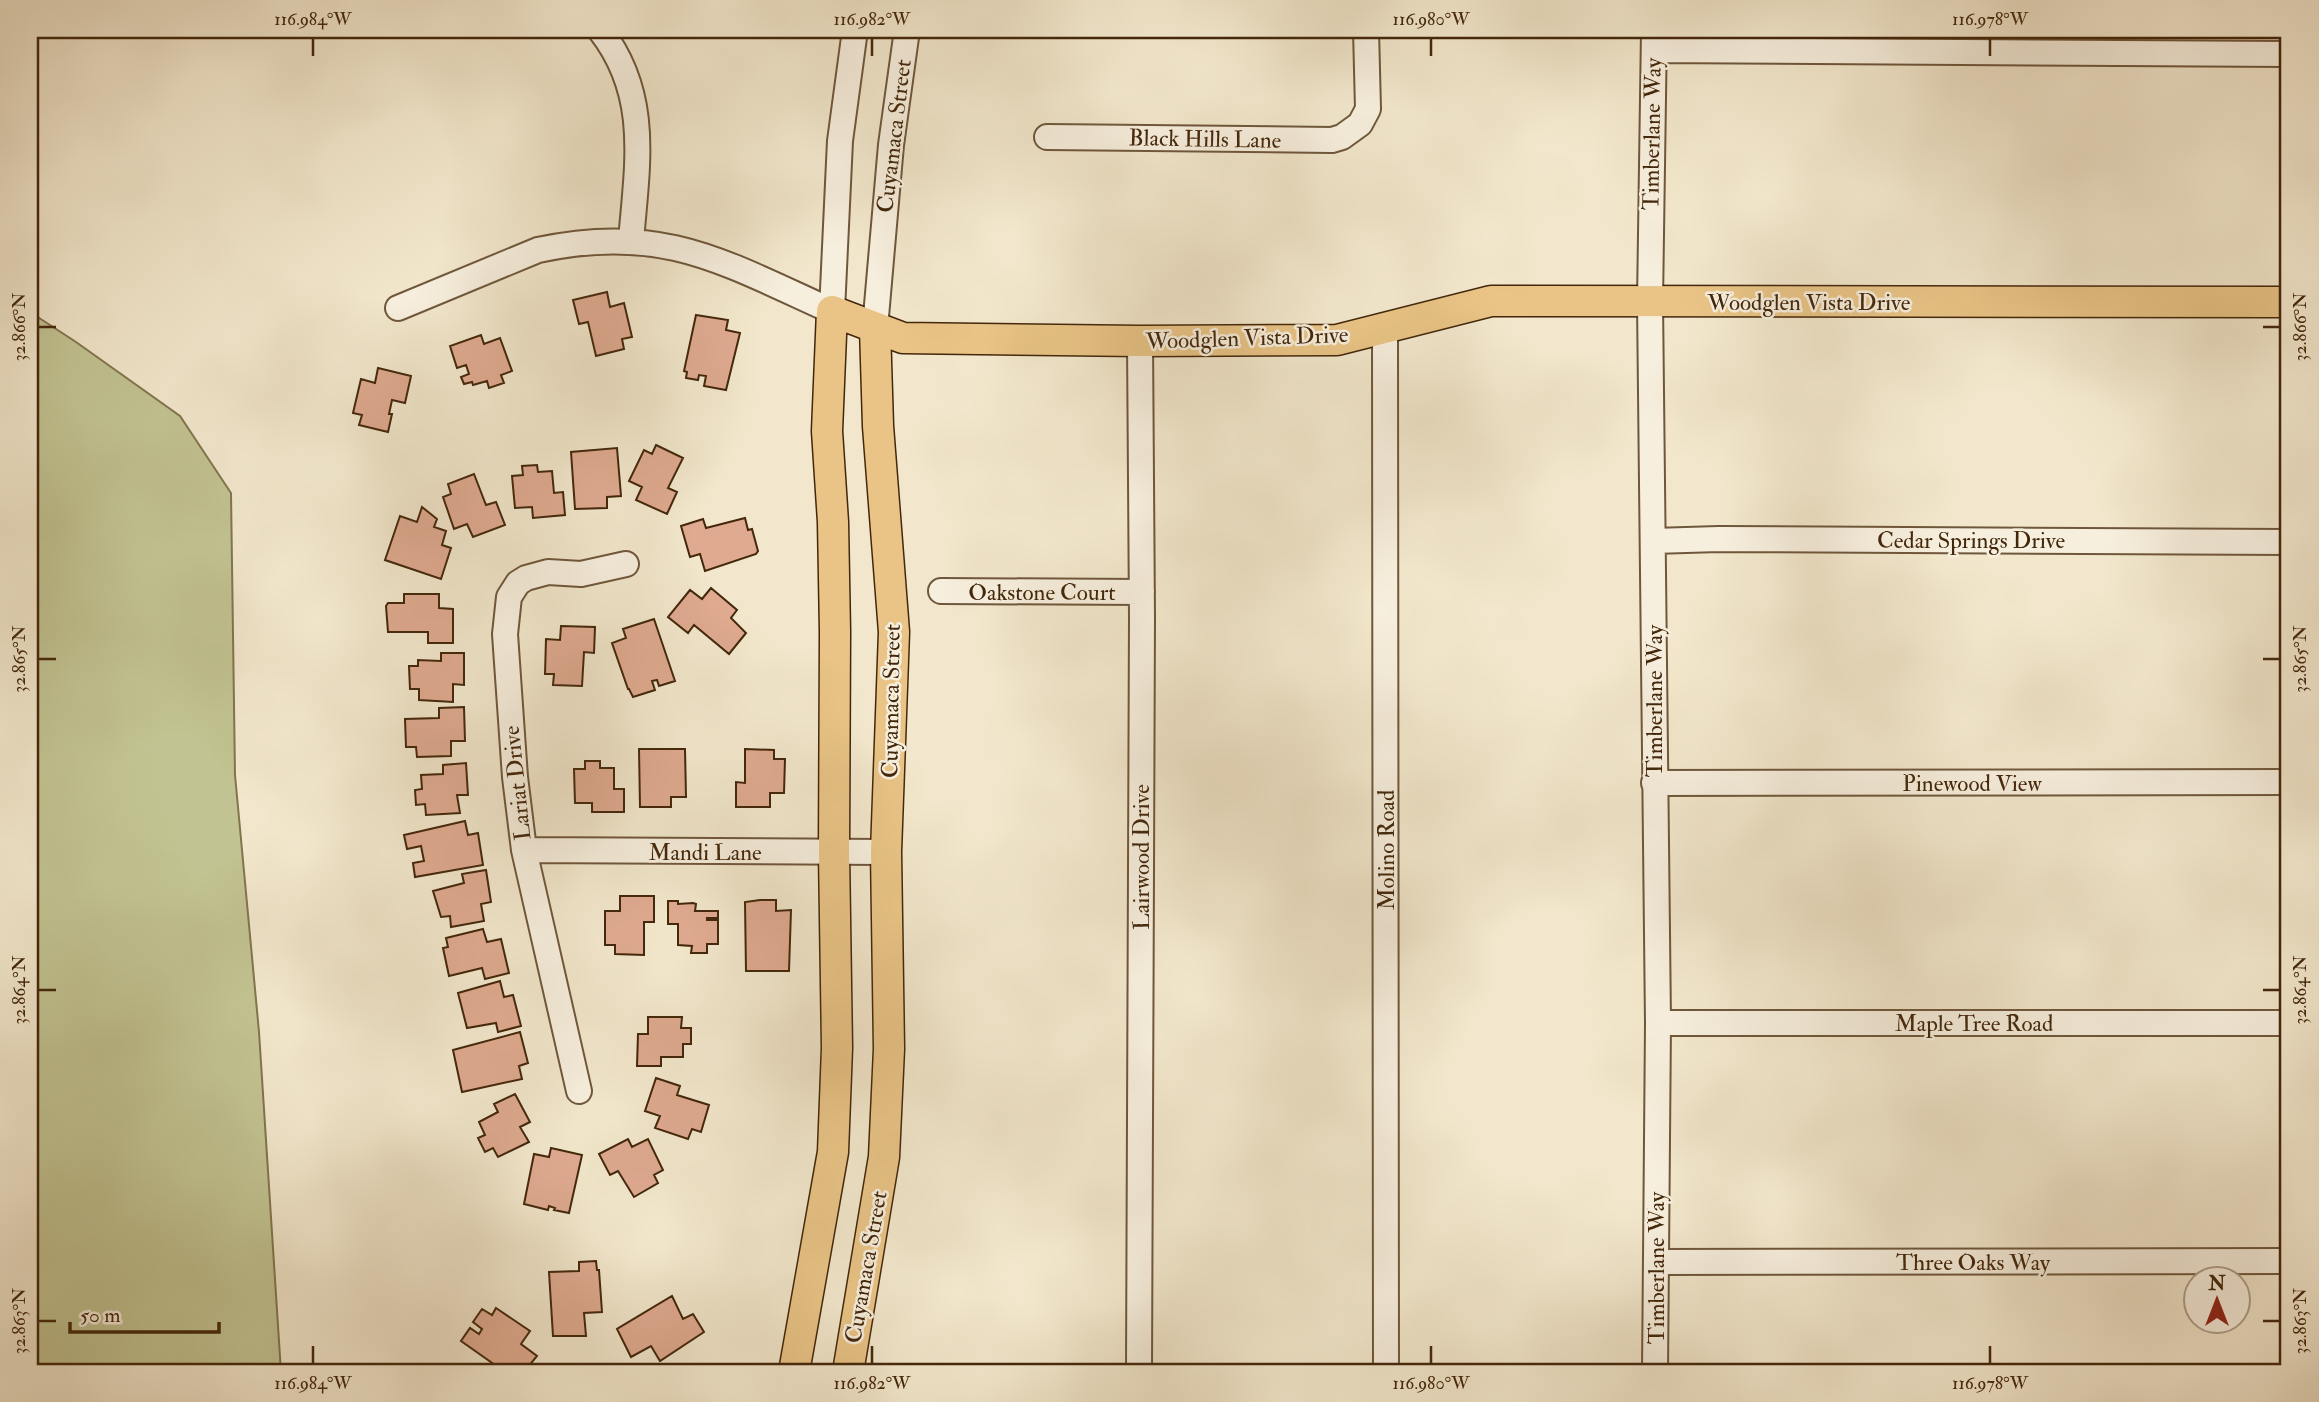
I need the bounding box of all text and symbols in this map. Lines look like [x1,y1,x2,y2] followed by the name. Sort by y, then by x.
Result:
[274,8,352,31] text: 116.984°W
[834,8,911,31] text: 116.982°W
[1393,8,1470,31] text: 116.980°W
[1952,8,2029,31] text: 116.978°W
[1636,57,1668,210] street label: Timberlane Way
[870,58,918,214] street label: Cuyamaca Street
[1128,123,1282,155] street label: Black Hills Lane
[1707,288,1911,317] street label: Woodglen Vista Drive
[8,293,31,361] text: 32.866°N
[2289,293,2312,361] text: 32.866°N
[1144,320,1349,356] street label: Woodglen Vista Drive
[1877,526,2066,556] street label: Cedar Springs Drive
[968,578,1116,607] street label: Oakstone Court
[875,624,907,778] street label: Cuyamaca Street
[1640,624,1669,777] street label: Timberlane Way
[8,625,31,693] text: 32.865°N
[2289,625,2312,693] text: 32.865°N
[497,724,537,842] street label: Lariat Drive
[1902,769,2042,798] street label: Pinewood View
[1127,784,1156,930] street label: Lairwood Drive
[1372,790,1401,910] street label: Molino Road
[648,838,762,867] street label: Mandi Lane
[8,955,31,1025] text: 32.864°N
[2289,955,2312,1025] text: 32.864°N
[1895,1009,2053,1039] street label: Maple Tree Road
[838,1188,894,1346] street label: Cuyamaca Street
[1642,1191,1671,1344] street label: Timberlane Way
[1896,1248,2051,1277] street label: Three Oaks Way
[2182,1266,2252,1336] north arrow
[2207,1272,2226,1296] text: N
[8,1288,31,1354] text: 32.863°N
[2289,1288,2312,1354] text: 32.863°N
[70,1290,219,1334] scale bar
[80,1302,121,1329] text: 50 m
[274,1372,352,1395] text: 116.984°W
[834,1372,911,1395] text: 116.982°W
[1393,1372,1470,1395] text: 116.980°W
[1952,1372,2029,1395] text: 116.978°W

